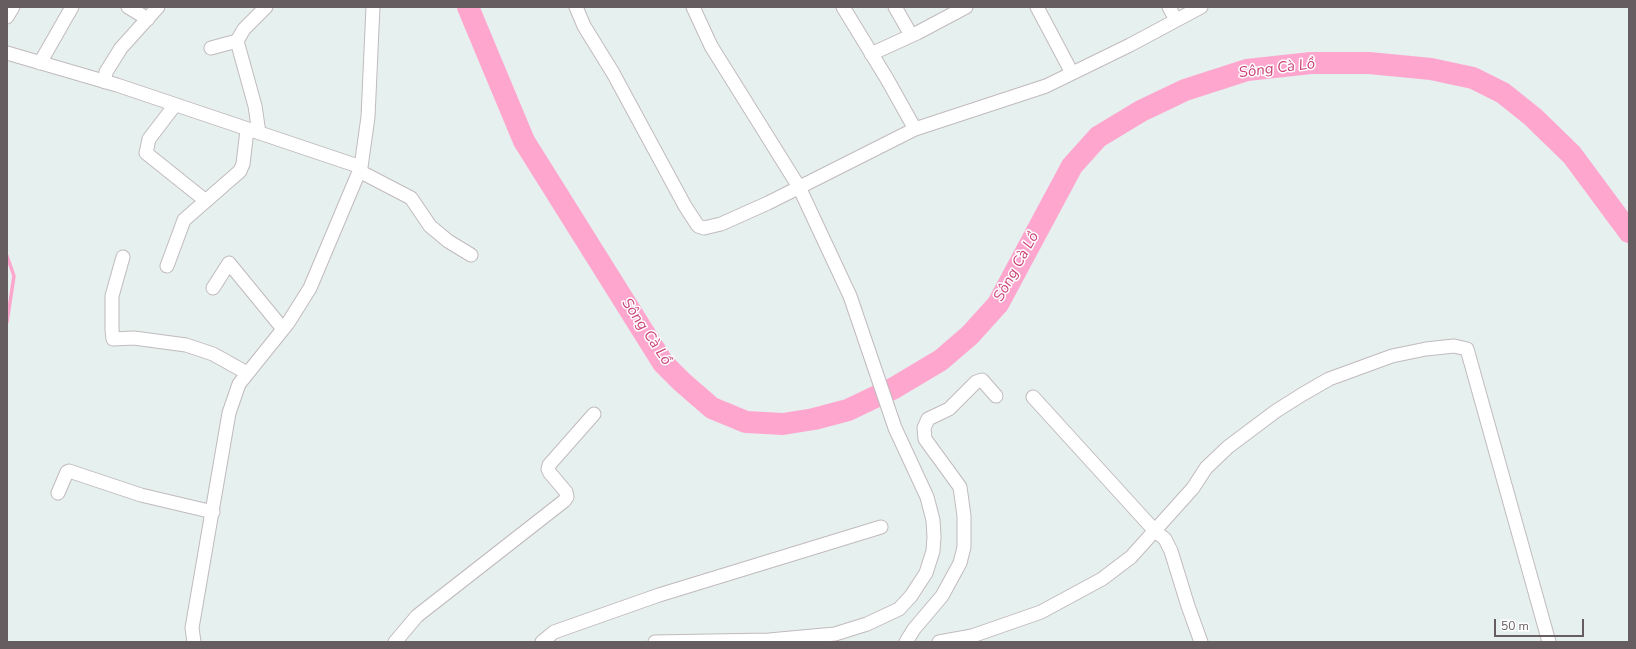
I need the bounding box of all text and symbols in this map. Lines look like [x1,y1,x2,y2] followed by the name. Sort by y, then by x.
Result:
[1238,55,1316,83] water label: Sông Cà Lồ
[991,229,1043,305] water label: Sông Cà Lồ
[617,295,675,369] water label: Sông Cà Lồ
[1496,611,1586,637] scale bar
[1501,618,1529,634] text: 50 m

